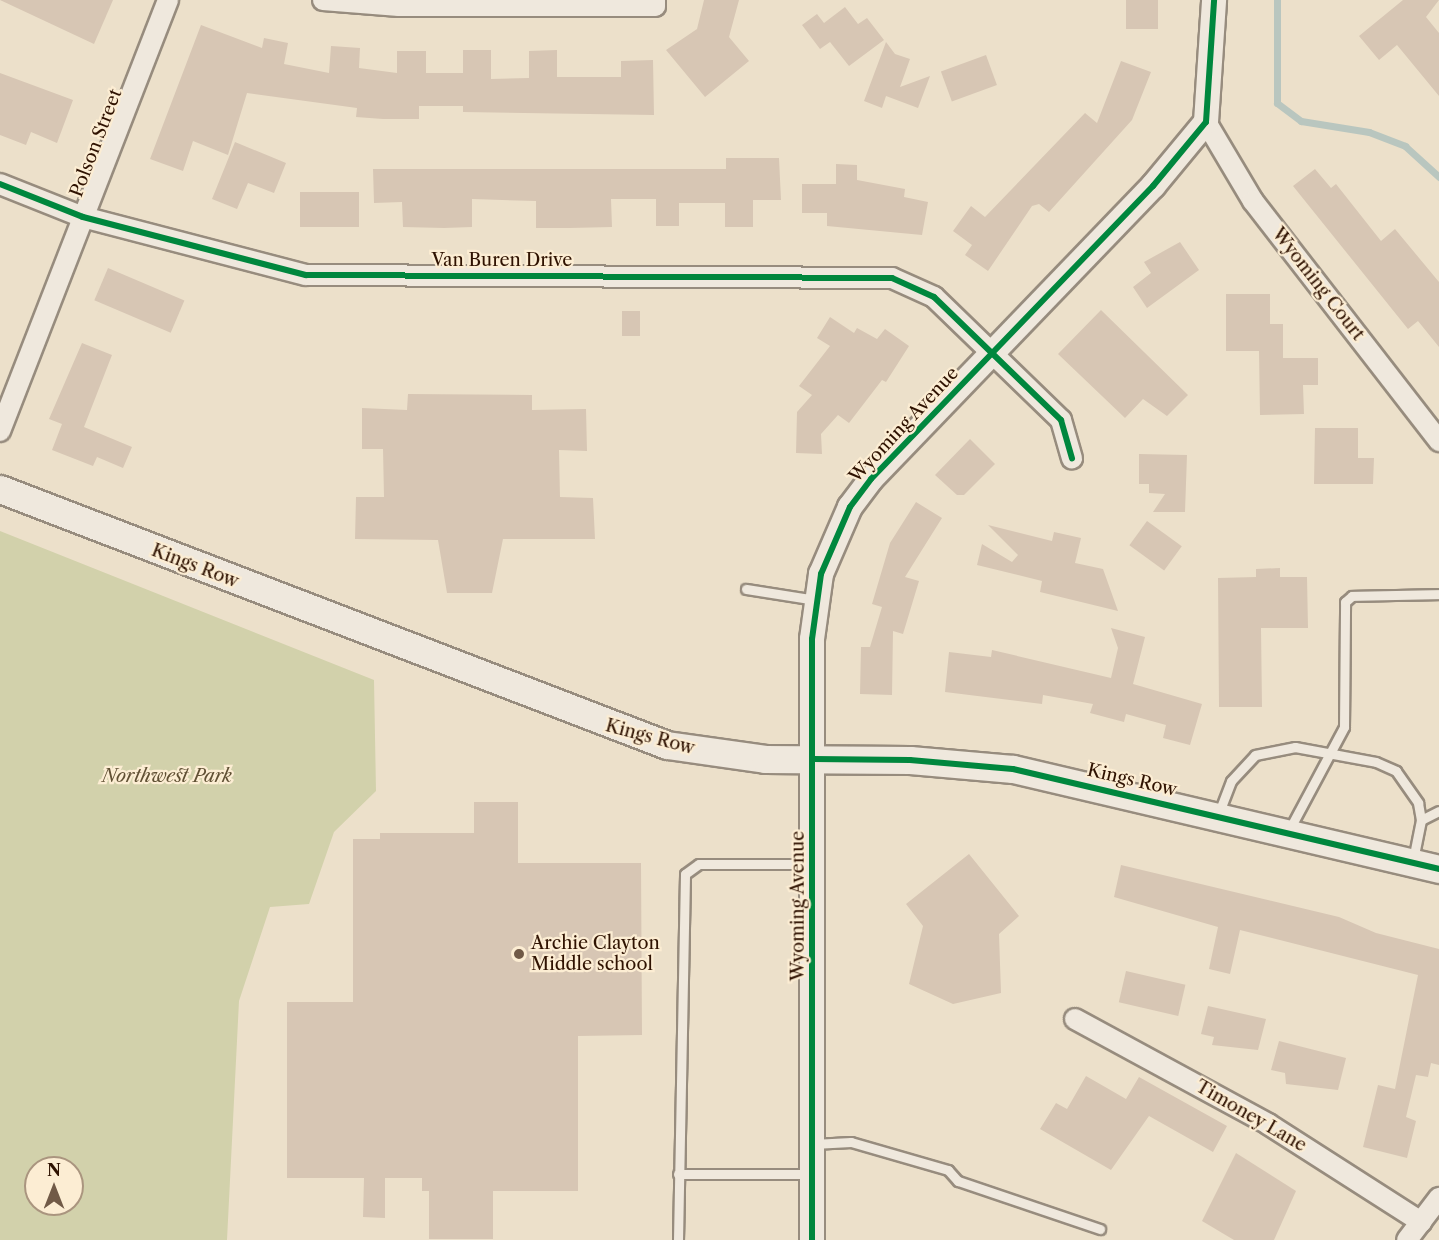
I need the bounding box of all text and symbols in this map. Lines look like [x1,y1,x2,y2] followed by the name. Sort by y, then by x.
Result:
[66,86,126,200] street label: Polson Street
[1267,223,1369,345] street label: Wyoming Court
[432,249,572,271] street label: Van Buren Drive
[845,362,963,488] street label: Wyoming Avenue
[149,540,241,592] street label: Kings Row
[603,715,697,759] street label: Kings Row
[1085,759,1179,801] street label: Kings Row
[102,765,232,787] park label: Northwest Park
[787,830,809,982] street label: Wyoming Avenue
[531,933,660,976] place label: Archie Clayton Middle school
[512,947,526,961] marker: Archie Clayton Middle school
[1192,1075,1310,1157] street label: Timoney Lane
[24,1156,84,1216] north arrow
[47,1160,61,1180] text: N

